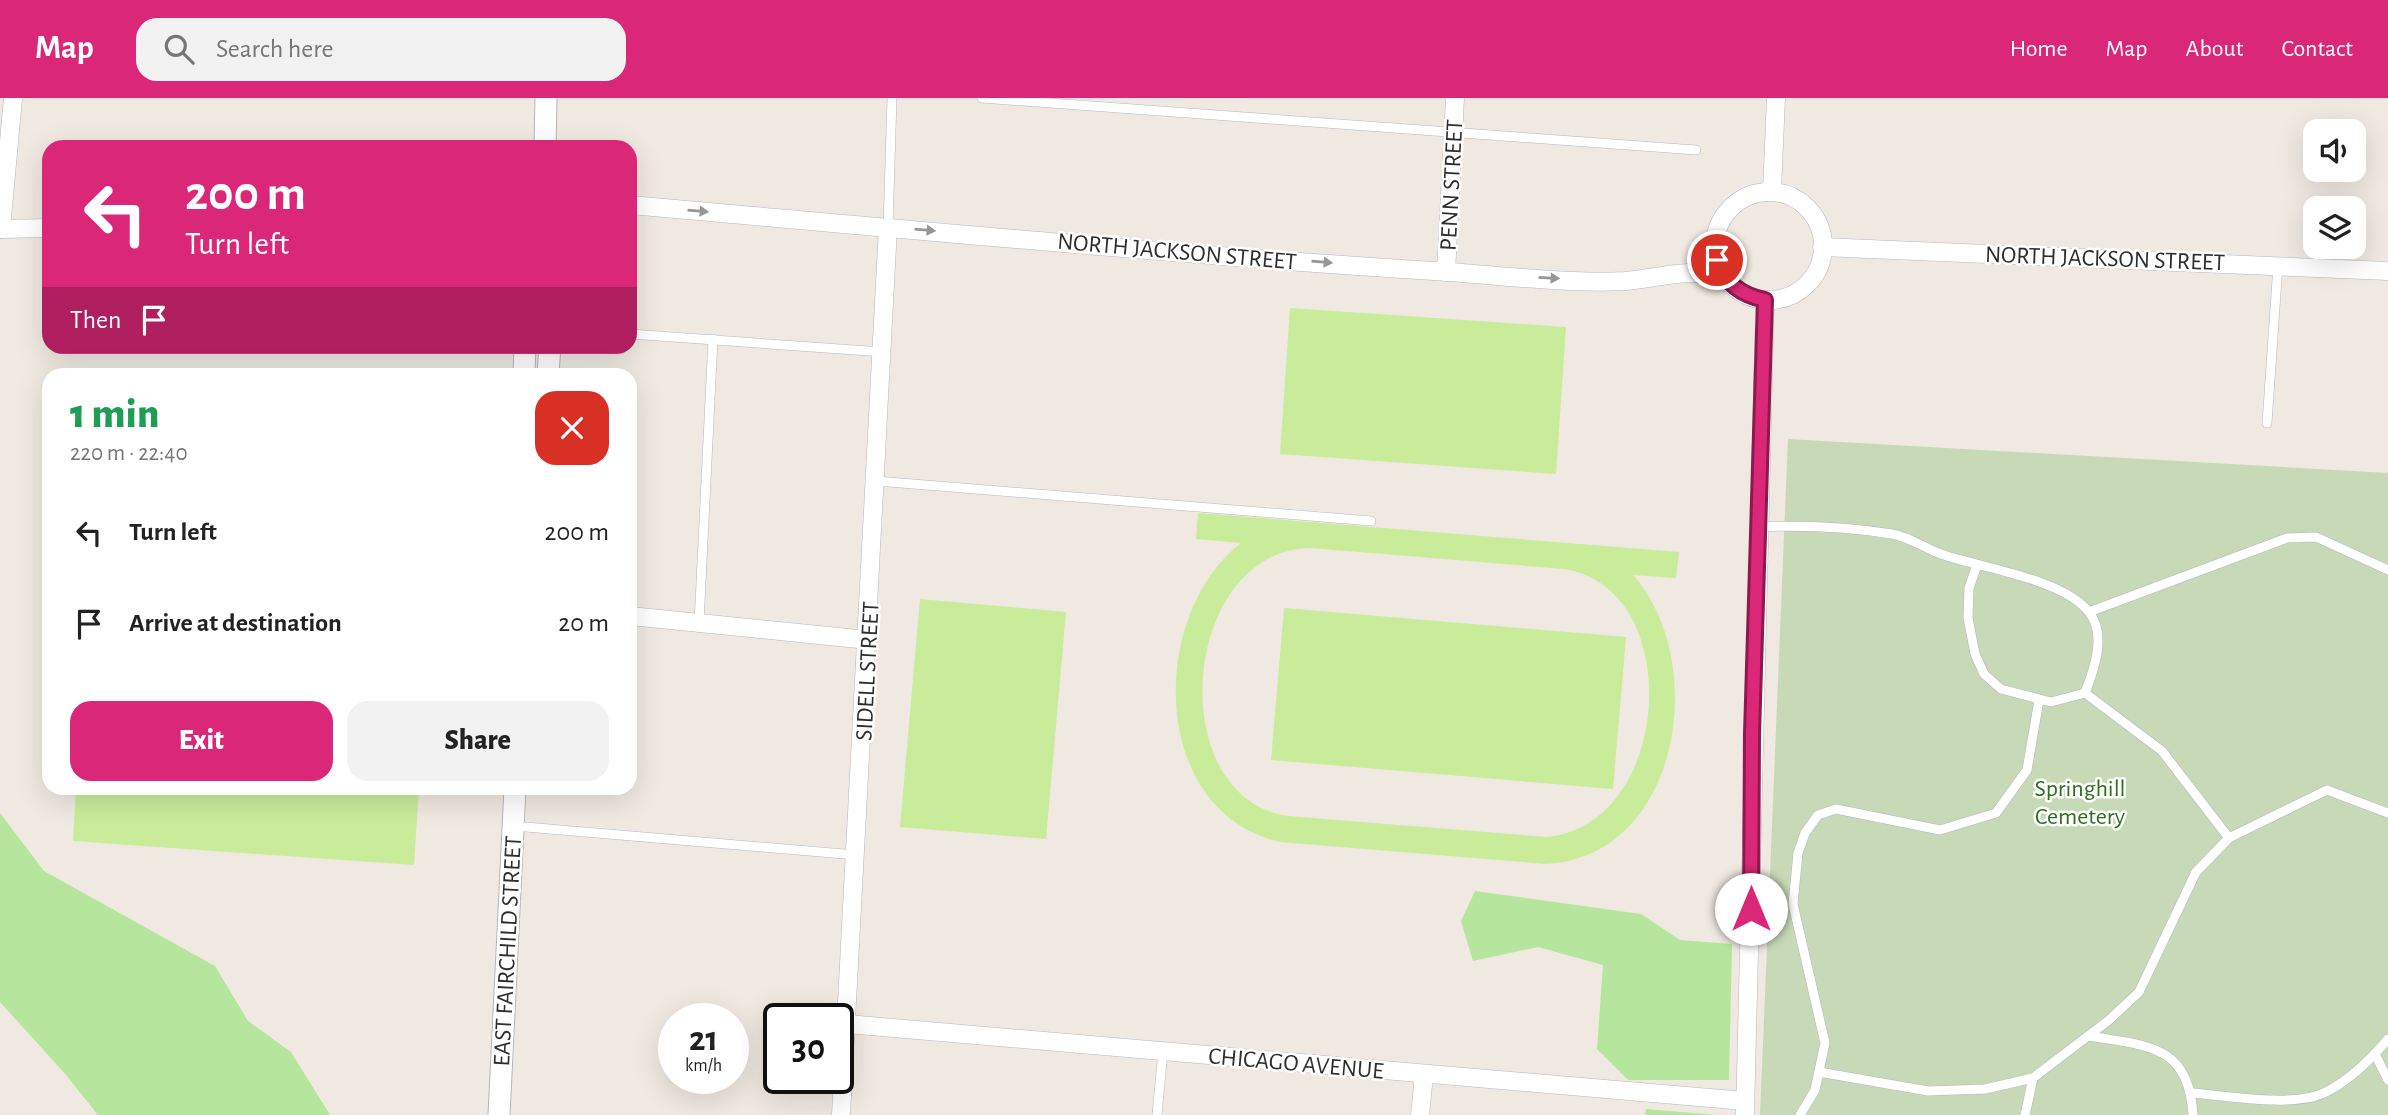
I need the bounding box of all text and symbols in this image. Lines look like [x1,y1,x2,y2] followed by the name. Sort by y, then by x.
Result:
[136,18,626,81] search box
[160,30,198,68] icon: search
[35,32,94,65] text: Map
[216,36,334,62] text: Search here
[2010,37,2068,61] text: Home
[2106,37,2148,61] text: Map
[2186,37,2243,61] text: About
[2281,37,2353,61] text: Contact
[1437,118,1467,251] street label: PENN STREET
[2303,119,2366,259] map controls
[2303,119,2366,182] button: sound
[70,168,161,259] icon: left
[185,170,306,219] text: 200 m
[2303,196,2366,259] button: layers
[687,206,709,217] one-way arrow
[914,225,936,236] one-way arrow
[185,228,289,260] text: Turn left
[1056,230,1298,274] street label: NORTH JACKSON STREET
[1687,230,1747,290] pin
[1698,241,1736,279] icon: arrive
[1985,243,2226,275] street label: NORTH JACKSON STREET
[1312,257,1334,268] one-way arrow
[1539,273,1561,284] one-way arrow
[135,301,173,339] icon: arrive
[70,307,121,333] text: Then
[535,391,609,465] button: close
[70,393,159,435] text: 1 min
[70,442,188,465] text: 220 m · 22:40
[70,514,108,552] icon: left
[129,519,217,545] text: Turn left
[545,519,609,545] text: 200 m
[852,600,884,741] street label: SIDELL STREET
[70,605,108,643] icon: arrive
[129,610,342,636] text: Arrive at destination
[558,610,609,636] text: 20 m
[70,701,333,781] button: Exit
[347,701,609,781] button: Share
[2034,777,2126,829] park label: Springhill Cemetery
[490,835,526,1067] street label: EAST FAIRCHILD STREET
[1714,872,1788,946] position arrow
[763,1003,854,1094] speed limit sign: 30
[689,1022,718,1057] text: 21
[1207,1044,1385,1084] street label: CHICAGO AVENUE
[685,1057,722,1075] text: km/h

